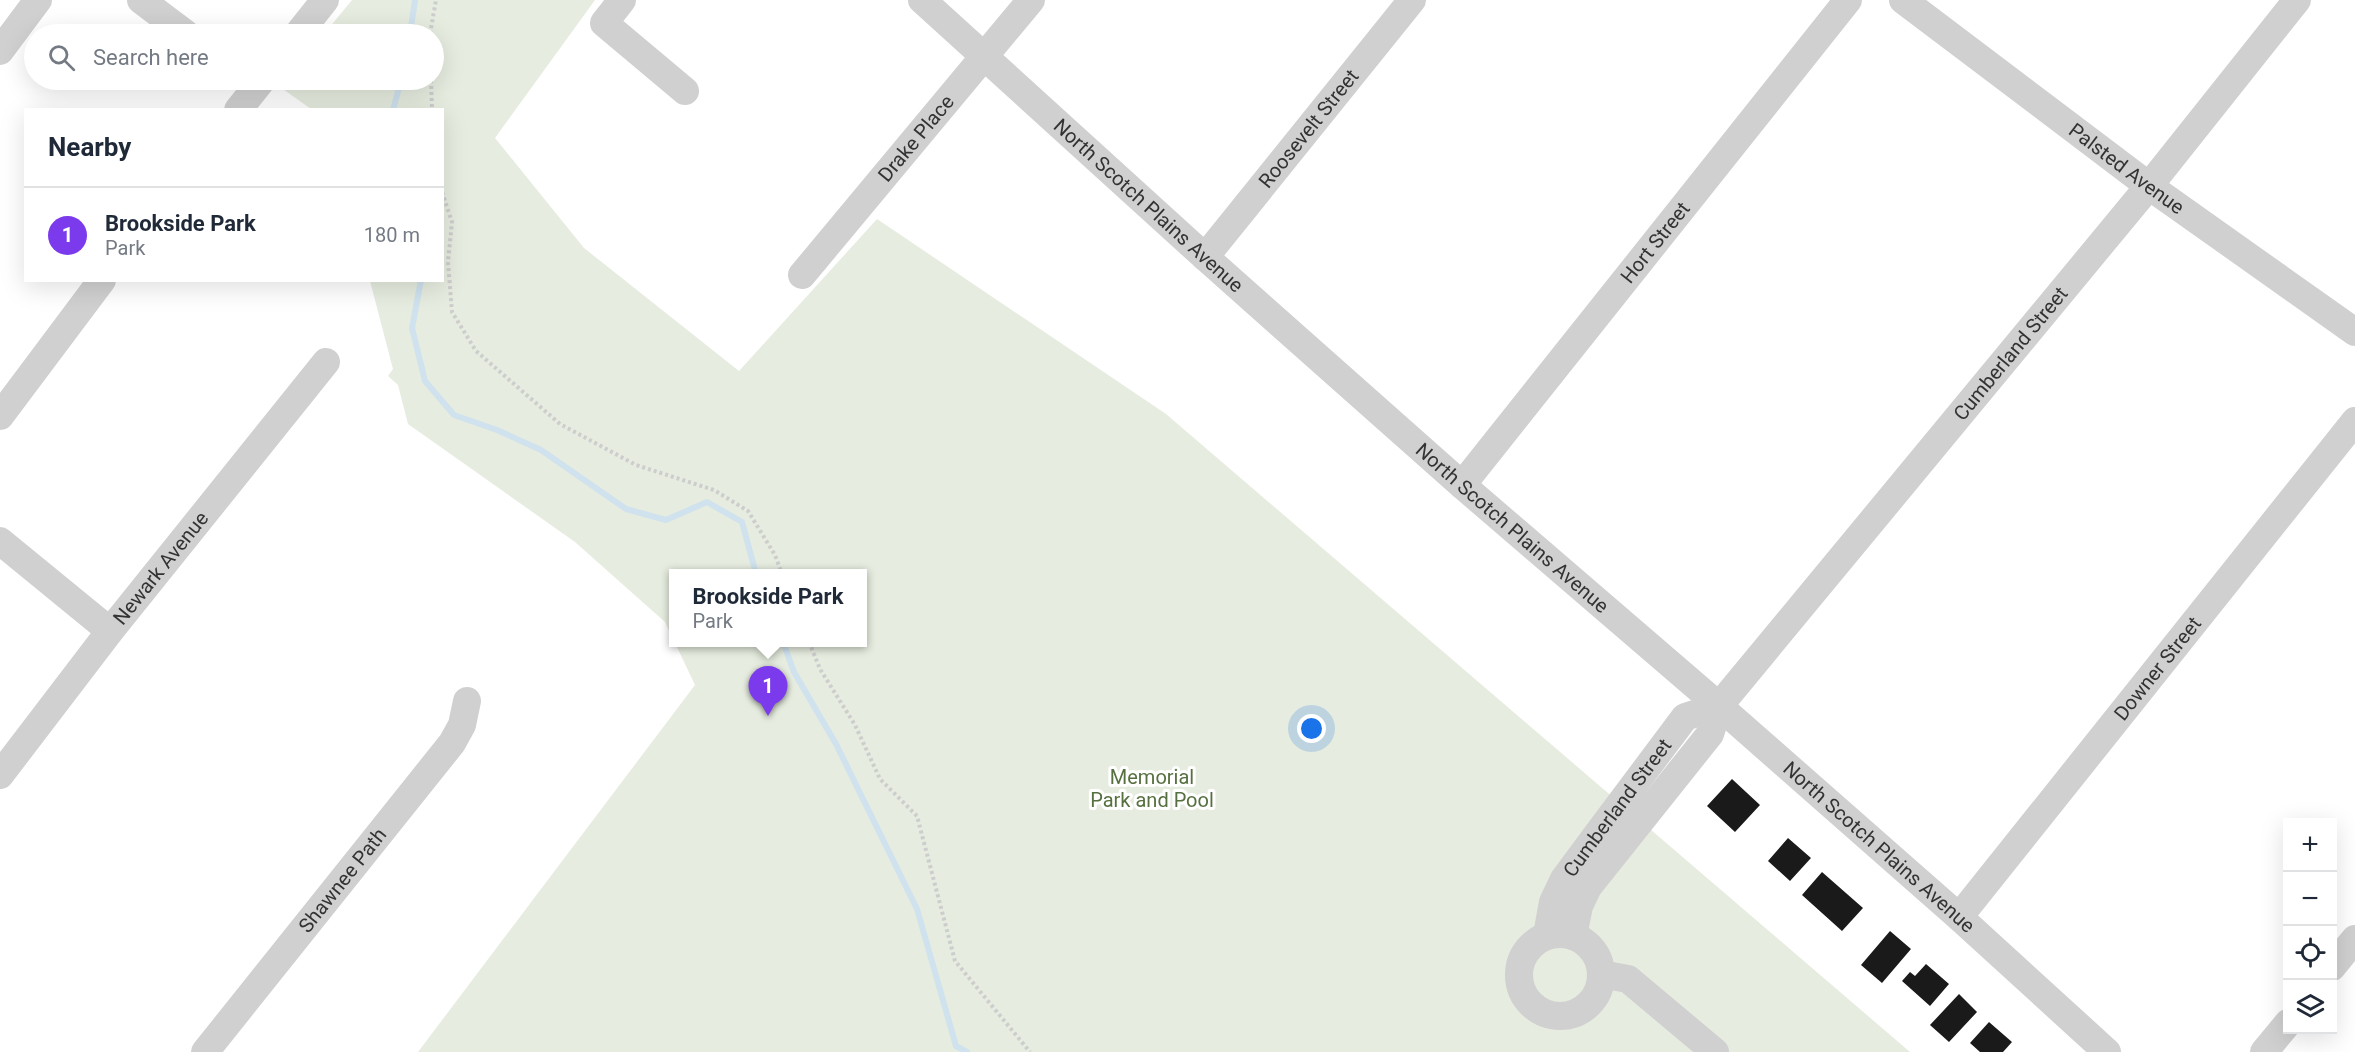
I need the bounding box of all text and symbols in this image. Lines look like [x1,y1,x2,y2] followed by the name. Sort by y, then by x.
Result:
[24,24,444,90] search box
[45,41,78,74] icon: search
[93,45,209,70] text: Search here
[1254,64,1363,193] street label: Roosevelt Street
[873,90,959,186] street label: Drake Place
[1049,114,1248,297] street label: North Scotch Plains Avenue
[2064,118,2189,219] street label: Palsted Avenue
[48,132,131,162] text: Nearby
[1615,197,1695,288] street label: Hort Street
[105,211,256,236] text: Brookside Park
[62,223,73,247] text: 1
[364,223,420,247] text: 180 m
[105,236,145,260] text: Park
[1948,282,2073,425] street label: Cumberland Street
[1411,438,1614,618] street label: North Scotch Plains Avenue
[108,507,213,629] street label: Newark Avenue
[669,569,867,647] popup
[693,584,843,609] text: Brookside Park
[693,609,733,633] text: Park
[2109,612,2206,725] street label: Downer Street
[748,666,788,716] pin: 1
[1297,714,1326,743] your location
[1558,734,1676,881] street label: Cumberland Street
[1778,756,1980,938] street label: North Scotch Plains Avenue
[1090,765,1214,812] park label: Memorial Park and Pool
[2283,818,2337,1034] map controls
[2283,818,2337,872] button: +
[293,823,391,937] street label: Shawnee Path
[2283,872,2337,926] button: −
[2283,926,2337,980] button: locate
[2283,980,2337,1034] button: layers

